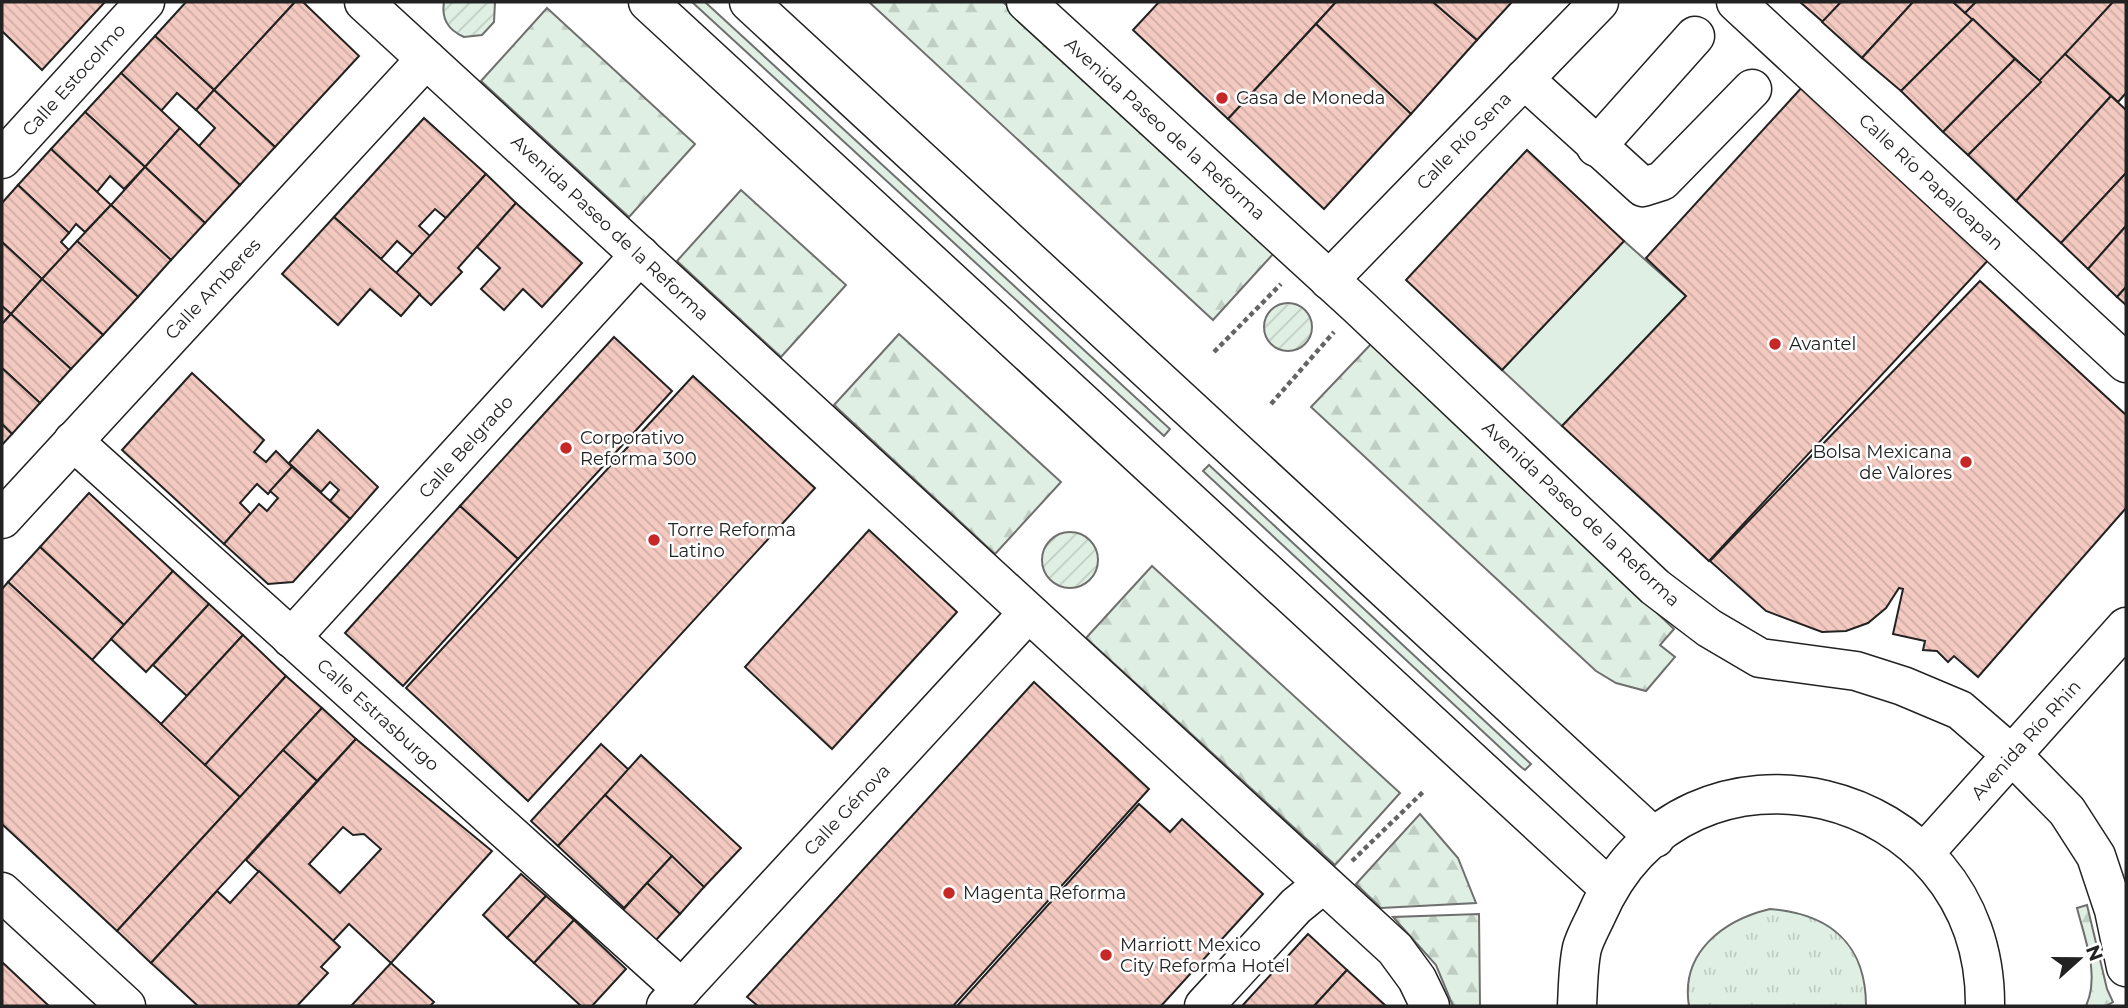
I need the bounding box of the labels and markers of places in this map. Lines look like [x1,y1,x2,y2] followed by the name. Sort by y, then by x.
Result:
[1236,87,1386,109] place label: Casa de Moneda
[1214,90,1230,106] marker: Casa de Moneda
[1789,333,1856,355] place label: Avantel
[1767,336,1783,352] marker: Avantel
[580,427,697,470] place label: Corporativo Reforma 300
[558,440,574,456] marker: Corporativo Reforma 300
[1812,441,1952,484] place label: Bolsa Mexicana de Valores
[1958,454,1974,470] marker: Bolsa Mexicana de Valores
[668,519,796,562] place label: Torre Reforma Latino
[646,532,662,548] marker: Torre Reforma Latino
[963,882,1126,904] place label: Magenta Reforma
[941,885,957,901] marker: Magenta Reforma
[1120,934,1290,977] place label: Marriott Mexico City Reforma Hotel
[1098,947,1114,963] marker: Marriott Mexico City Reforma Hotel

